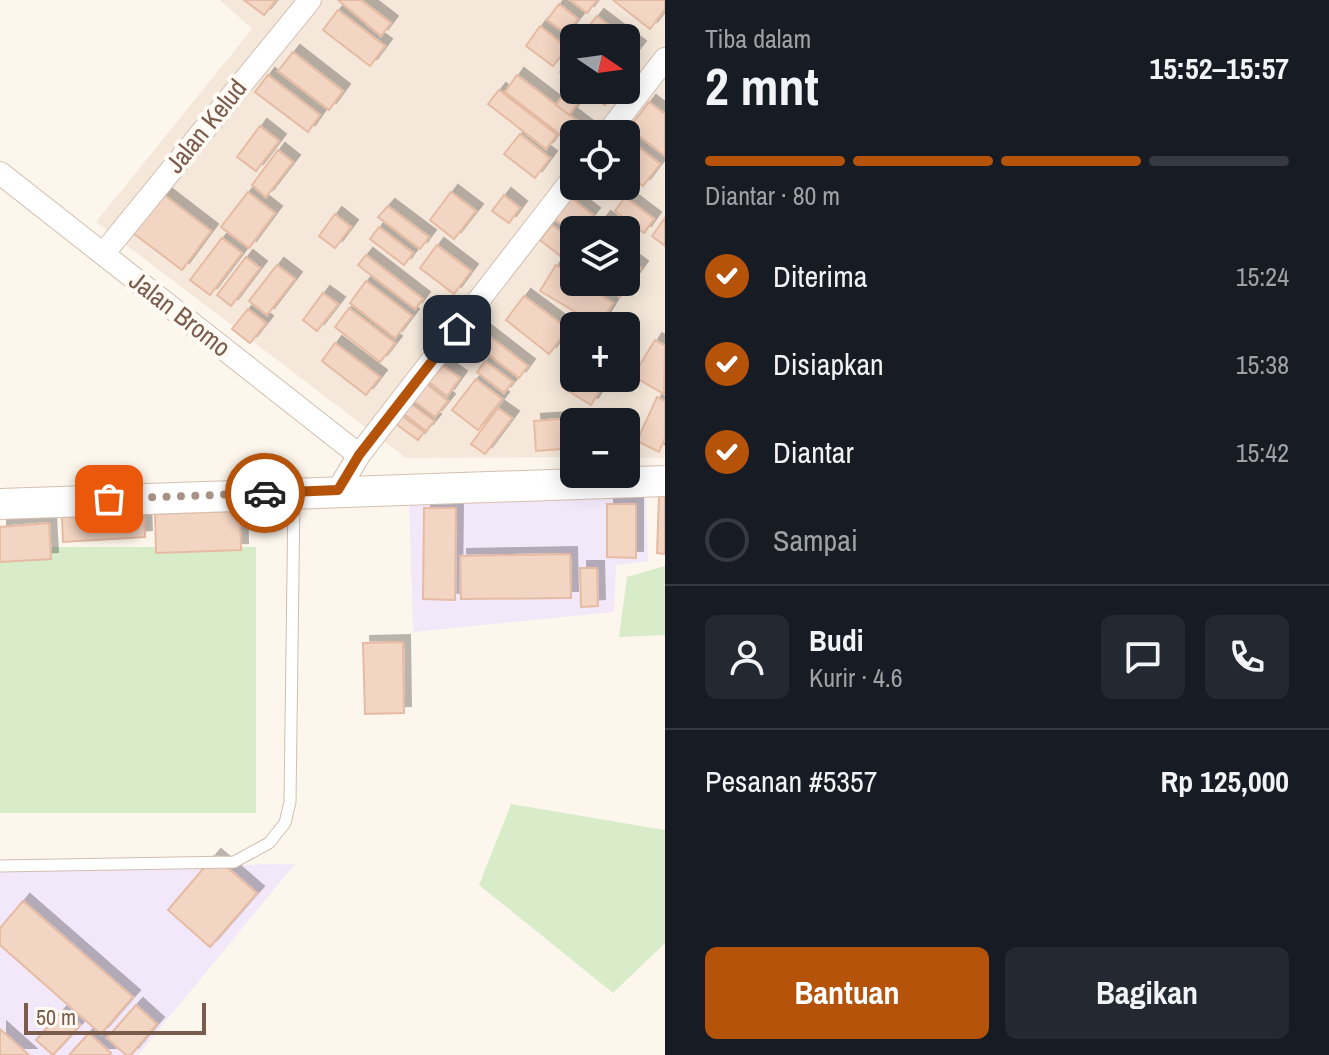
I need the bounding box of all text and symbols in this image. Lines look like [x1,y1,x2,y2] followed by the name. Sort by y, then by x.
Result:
[705,21,811,56] text: Tiba dalam
[560,24,640,104] north arrow
[560,24,640,488] map controls
[1150,48,1289,88] text: 15:52–15:57
[705,51,819,121] text: 2 mnt
[157,71,254,180] street label: Jalan Kelud
[560,120,640,200] button: locate
[705,178,840,213] text: Diantar · 80 m
[560,216,640,296] button: layers
[705,254,749,298] icon: check
[773,256,867,296] text: Diterima
[1236,259,1289,294] text: 15:24
[122,263,238,364] street label: Jalan Bromo
[423,295,491,363] pin
[435,307,479,351] icon: home
[560,312,640,392] button: +
[705,342,749,386] icon: check
[773,344,884,384] text: Disiapkan
[1236,347,1289,382] text: 15:38
[560,408,640,488] button: −
[705,430,749,474] icon: check
[773,432,854,472] text: Diantar
[1236,435,1289,470] text: 15:42
[225,453,305,533] courier
[75,465,143,533] pin
[243,471,287,515] icon: car
[87,477,131,521] icon: bag
[773,520,858,560] text: Sampai
[705,615,789,699] button: person
[1101,615,1185,699] button: chat
[1205,615,1289,699] button: phone
[809,620,864,660] text: Budi
[809,660,903,695] text: Kurir · 4.6
[705,761,877,801] text: Pesanan #5357
[1160,761,1289,801] text: Rp 125,000
[705,947,989,1039] button: Bantuan
[1005,947,1289,1039] button: Bagikan
[24,999,206,1035] scale bar
[36,1002,76,1032] text: 50 m

